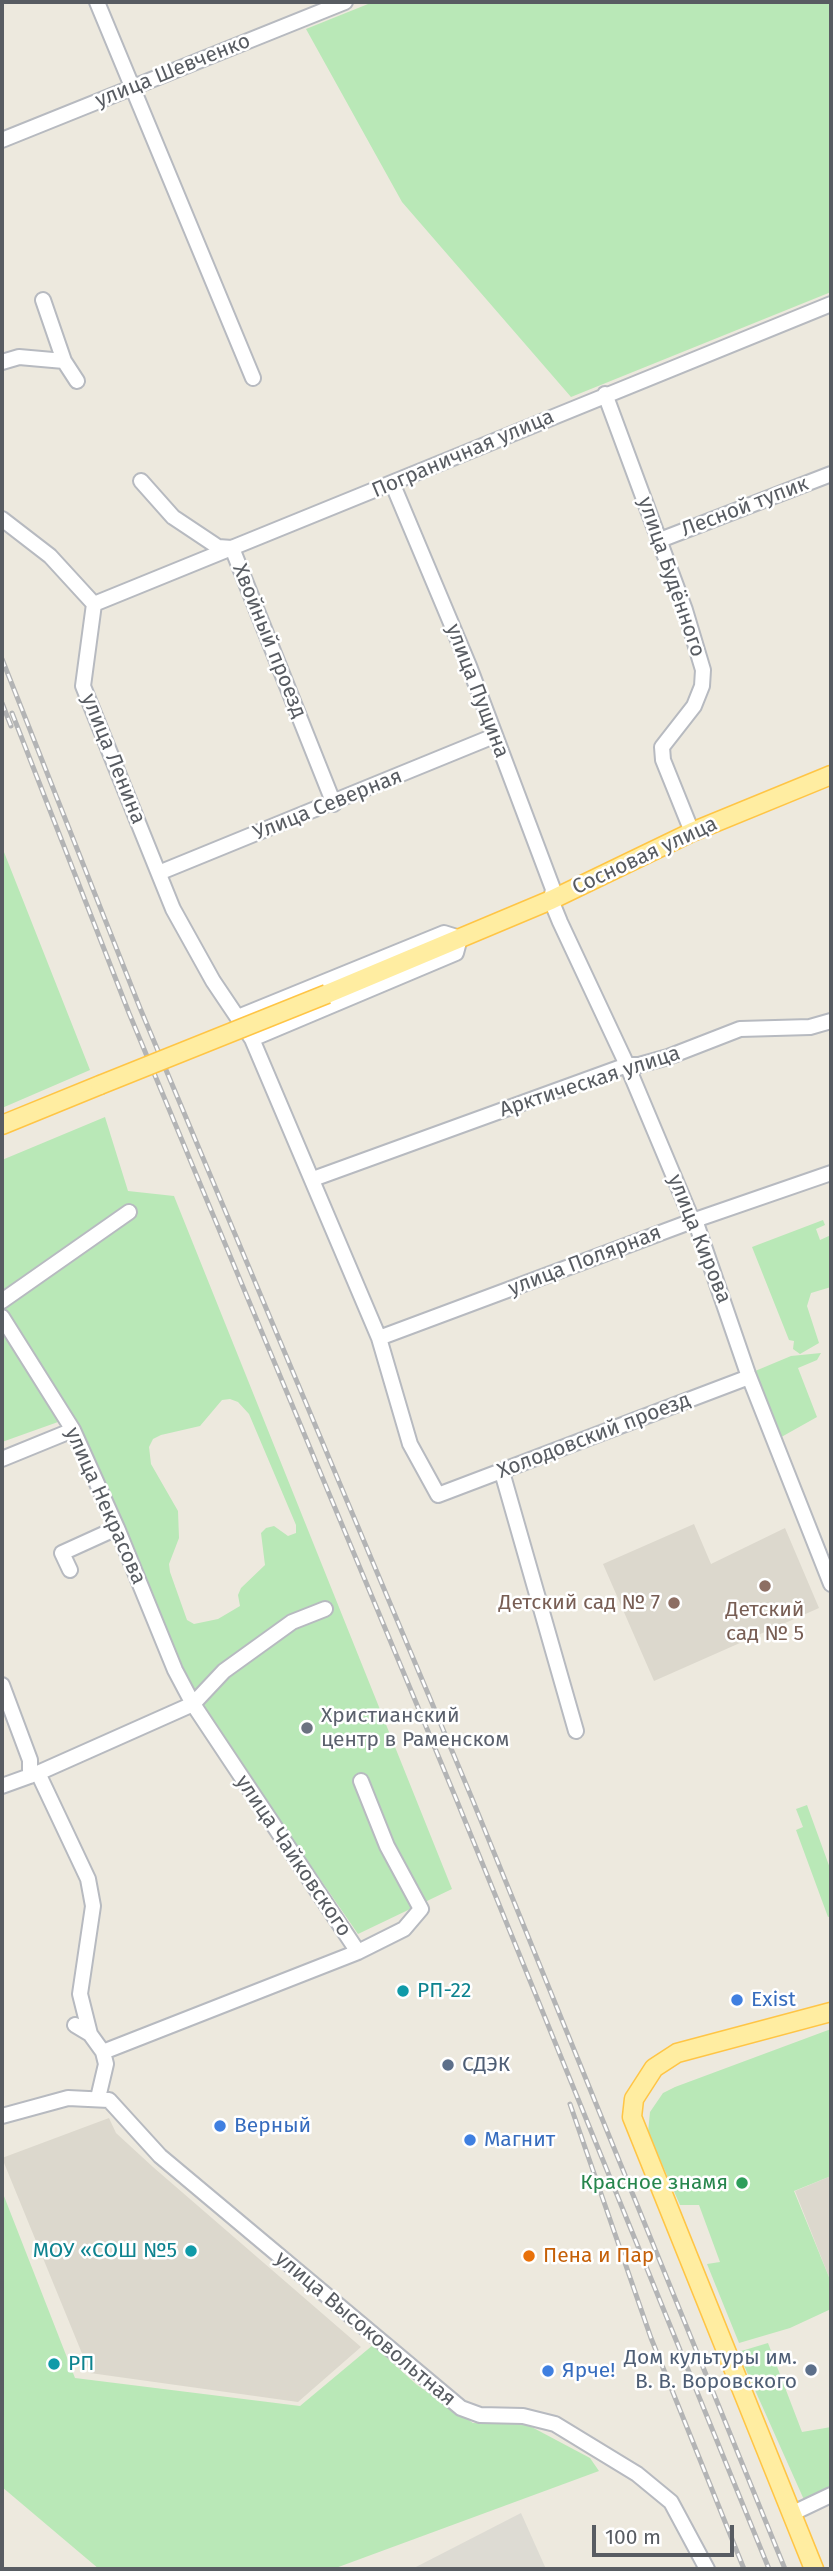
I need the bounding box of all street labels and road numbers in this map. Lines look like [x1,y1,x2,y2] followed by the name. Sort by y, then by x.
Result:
[92,28,254,114] street label: улица Шевченко
[368,404,558,504] street label: Пограничная улица
[678,471,812,543] street label: Лесной тупик
[632,494,710,660] street label: улица Будённого
[227,560,311,722] street label: Хвойный проезд
[440,620,514,762] street label: улица Пущина
[75,690,151,828] street label: улица Ленина
[250,764,406,846] street label: Улица Северная
[569,811,721,901] street label: Сосновая улица
[497,1041,683,1123] street label: Арктическая улица
[662,1171,736,1307] street label: улица Кирова
[505,1220,665,1302] street label: улица Полярная
[494,1388,694,1484] street label: Холодовский проезд
[59,1424,151,1588] street label: улица Некрасова
[230,1770,356,1942] street label: улица Чайковского
[270,2246,460,2412] street label: улица Высоковольтная

